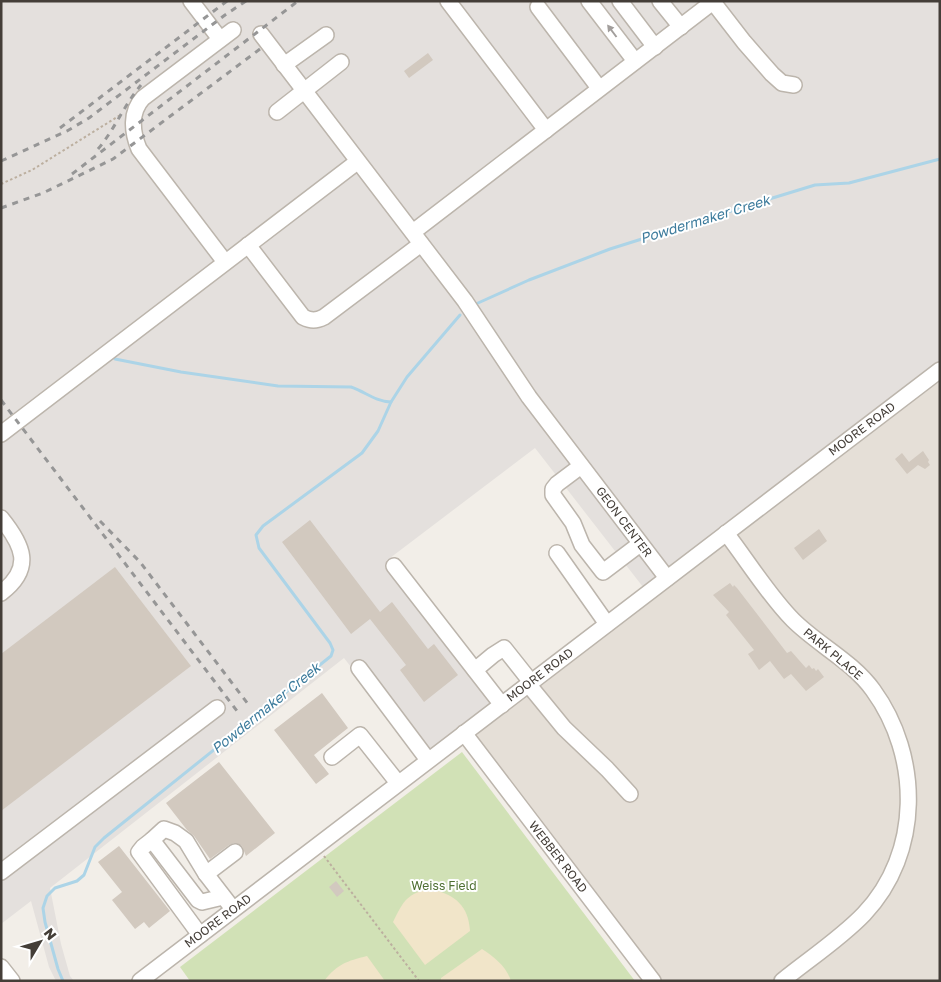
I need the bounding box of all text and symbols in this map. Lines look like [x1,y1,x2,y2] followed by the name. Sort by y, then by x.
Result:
[607,25,618,38] one-way arrow
[638,190,774,246] water label: Powdermaker Creek
[825,399,898,459] street label: MOORE ROAD
[593,484,656,560] street label: GEON CENTER
[801,624,866,683] street label: PARK PLACE
[503,645,576,705] street label: MOORE ROAD
[208,657,325,757] water label: Powdermaker Creek
[526,818,591,895] street label: WEBBER ROAD
[411,878,477,893] park label: Weiss Field
[181,891,254,951] street label: MOORE ROAD
[15,917,65,967] north arrow
[41,924,61,943] text: N

